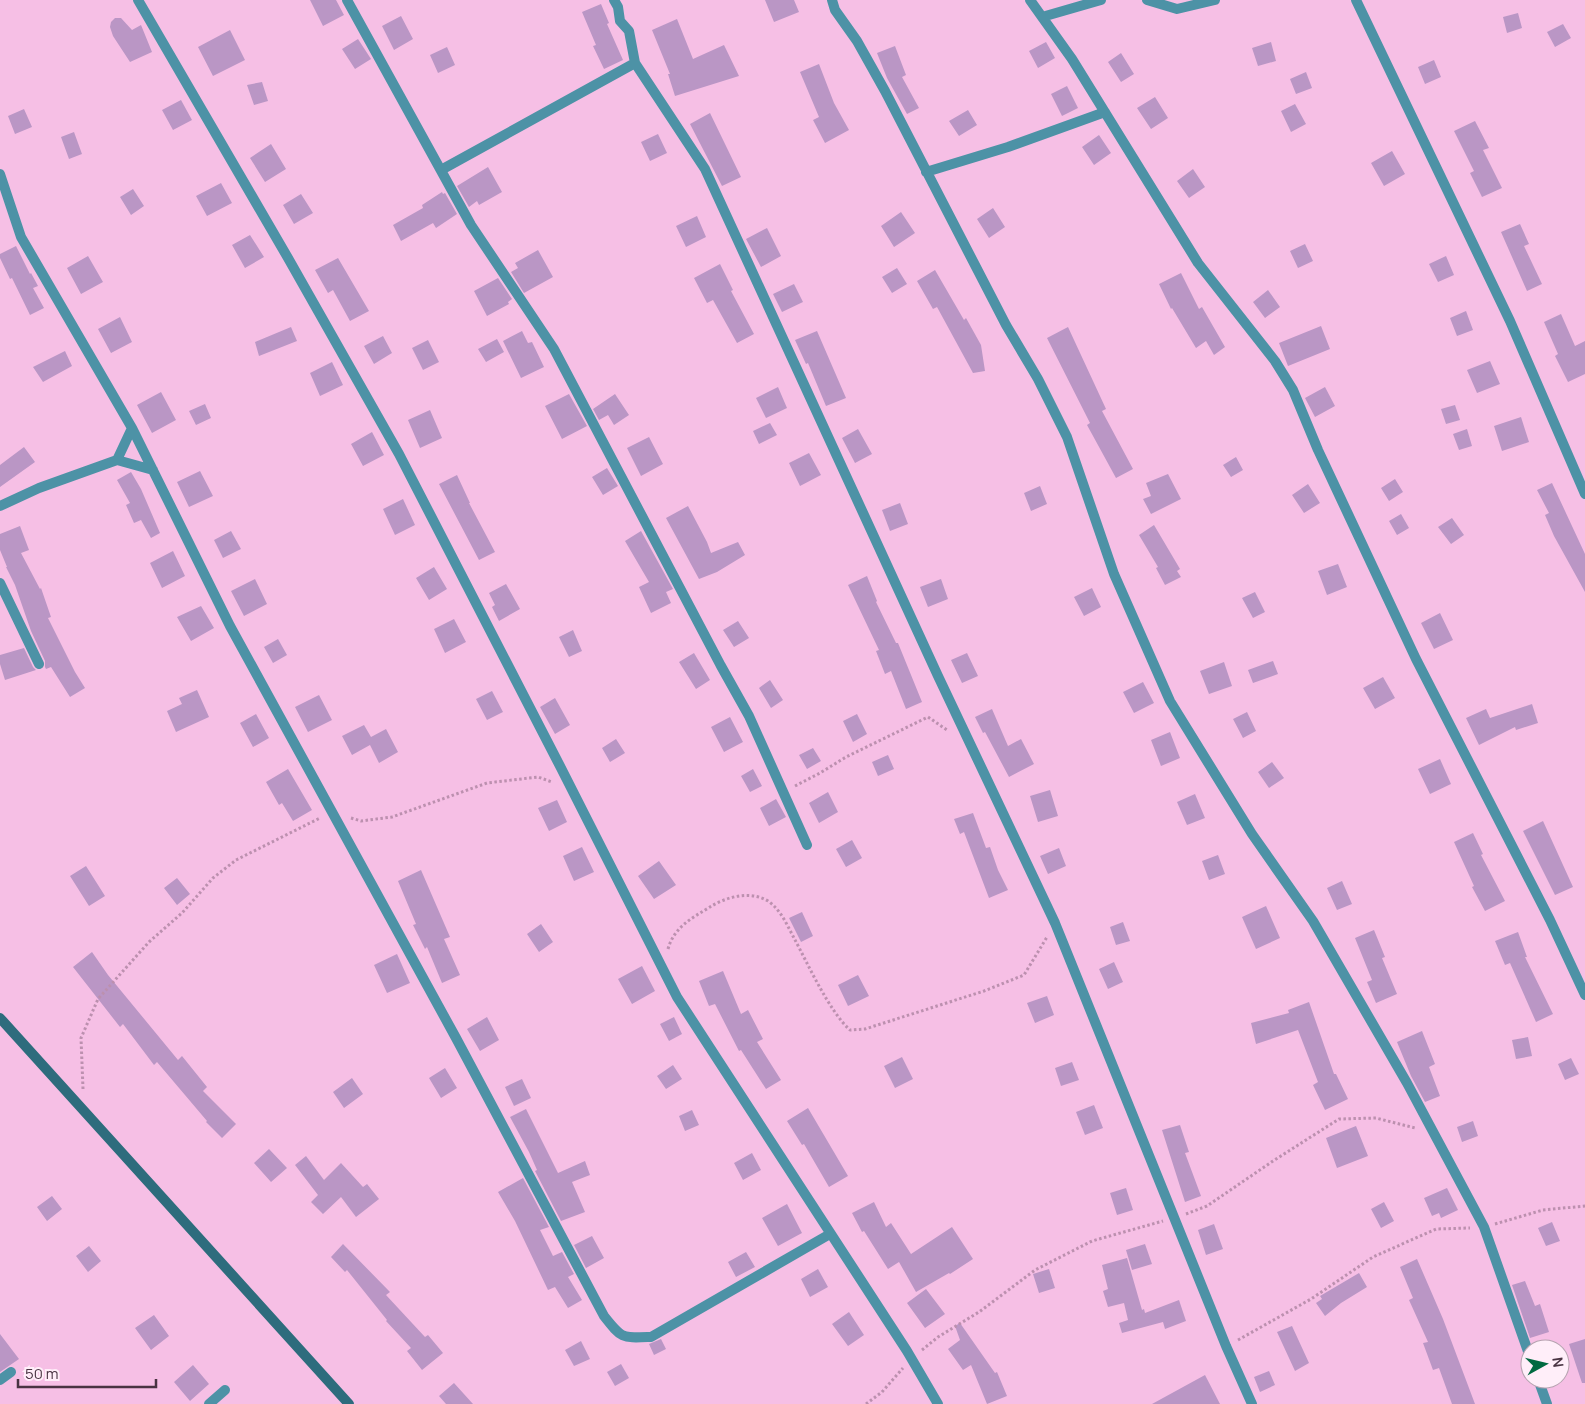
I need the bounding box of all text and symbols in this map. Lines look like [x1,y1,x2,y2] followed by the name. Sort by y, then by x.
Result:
[1520,1339,1570,1389] north arrow
[18,1356,155,1388] scale bar
[1548,1356,1568,1368] text: N
[25,1363,59,1384] text: 50 m

